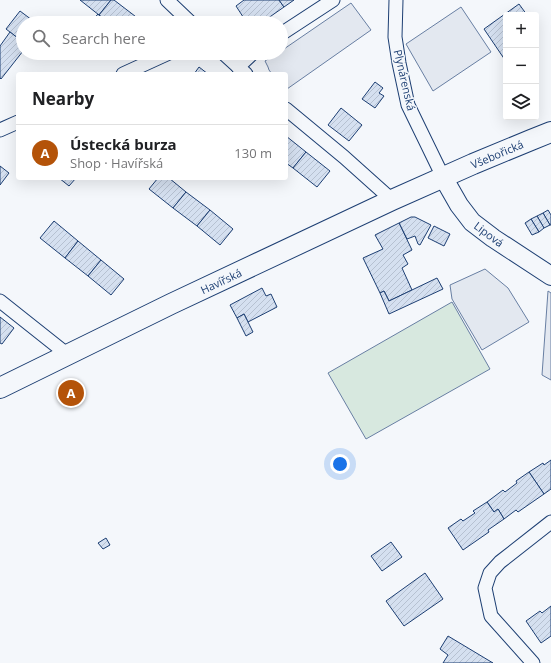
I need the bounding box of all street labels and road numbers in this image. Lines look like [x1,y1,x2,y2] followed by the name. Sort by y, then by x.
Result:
[391,48,419,112] street label: Plynárenská
[468,136,526,172] street label: Všebořická
[471,218,507,250] street label: Lipová
[198,265,244,297] street label: Havířská

